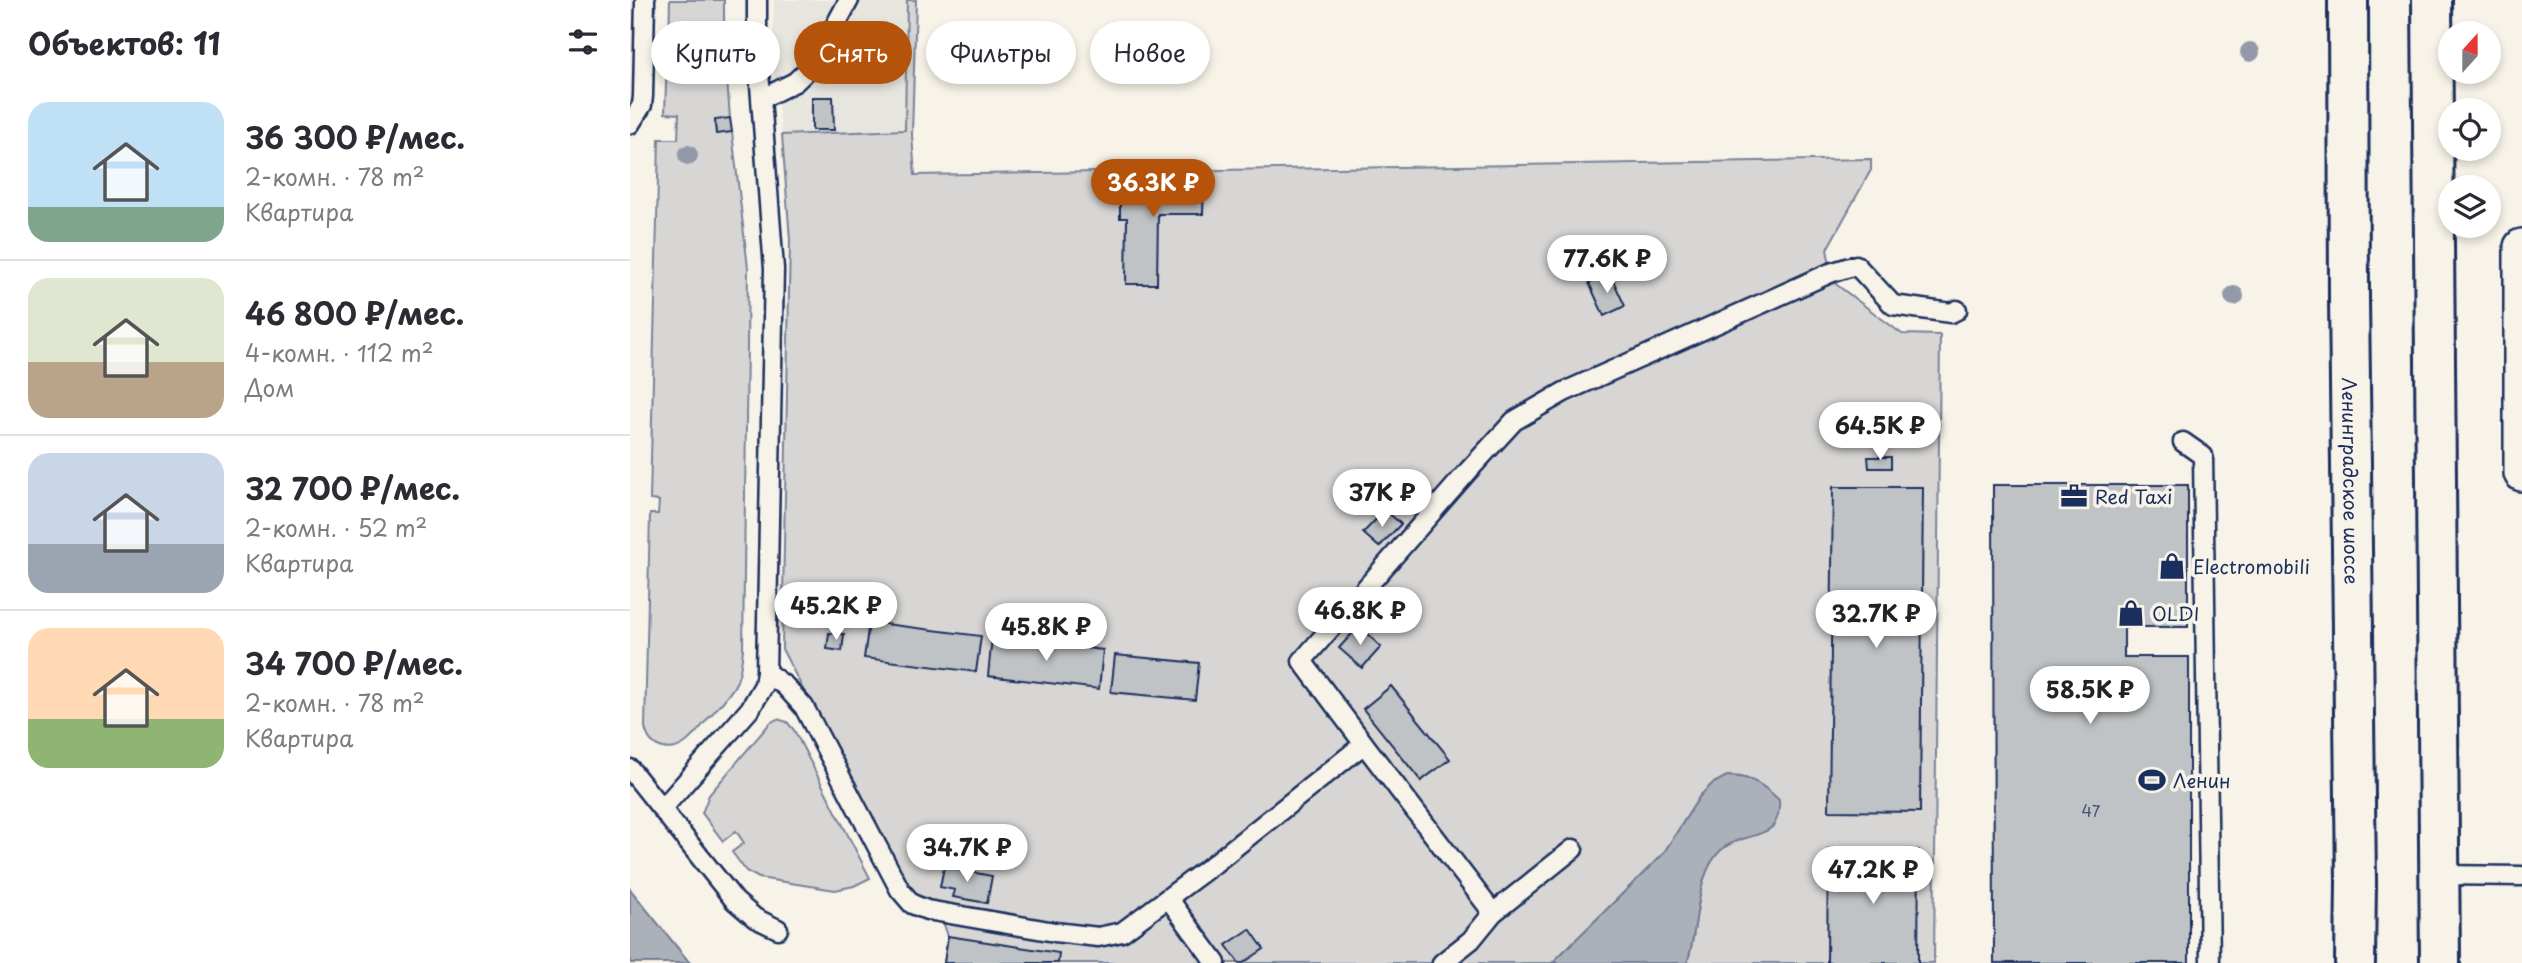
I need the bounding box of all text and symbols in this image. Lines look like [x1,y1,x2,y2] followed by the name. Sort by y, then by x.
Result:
[28,20,221,65] text: Объектов: 11
[651,21,780,84] chip: Купить
[794,21,912,84] chip: Снять
[926,21,1076,84] chip: Фильтры
[1090,21,1210,84] chip: Новое
[2438,21,2501,84] north arrow
[2438,21,2501,238] map controls
[564,23,602,61] icon: filters
[2438,98,2501,161] button: locate
[245,114,465,159] text: 36 300 ₽/мес.
[84,130,168,214] icon: home
[245,159,425,194] text: 2-комн. · 78 m²
[1088,160,1218,219] pin: 36.3K ₽
[1107,164,1199,199] text: 36.3K ₽
[2438,175,2501,238] button: layers
[245,194,353,229] text: Квартира
[1542,236,1672,295] pin: 77.6K ₽
[1563,240,1651,275] text: 77.6K ₽
[245,290,464,335] text: 46 800 ₽/мес.
[84,306,168,390] icon: home
[245,335,434,370] text: 4-комн. · 112 m²
[245,370,294,405] text: Дом
[2336,377,2366,585] street label: Ленинградское шоссе
[1815,402,1945,462] pin: 64.5K ₽
[1835,407,1925,442] text: 64.5K ₽
[245,465,460,510] text: 32 700 ₽/мес.
[1333,470,1431,529] pin: 37K ₽
[1349,474,1415,509] text: 37K ₽
[84,481,168,565] icon: home
[2059,481,2089,511] office icon: Red Taxi
[2095,482,2172,510] place label: Red Taxi
[245,510,427,545] text: 2-комн. · 52 m²
[245,545,353,580] text: Квартира
[2157,551,2187,581] shop icon: Electromobili
[2193,552,2310,580] place label: Electromobili
[771,582,901,642] pin: 45.2K ₽
[790,587,882,622] text: 45.2K ₽
[1295,588,1425,647] pin: 46.8K ₽
[1811,590,1941,650] pin: 32.7K ₽
[1314,592,1406,627] text: 46.8K ₽
[1832,595,1920,630] text: 32.7K ₽
[2116,598,2146,628] shop icon: OLDI
[2152,599,2200,627] place label: OLDI
[981,604,1111,663] pin: 45.8K ₽
[1001,608,1091,643] text: 45.8K ₽
[245,640,463,685] text: 34 700 ₽/мес.
[84,656,168,740] icon: home
[2025,666,2155,726] pin: 58.5K ₽
[2046,671,2134,706] text: 58.5K ₽
[245,685,425,720] text: 2-комн. · 78 m²
[245,720,353,755] text: Квартира
[2137,765,2167,795] sports icon: Ленин
[2173,766,2230,794] place label: Ленин
[2082,798,2101,822] house number: 47
[902,824,1032,884] pin: 34.7K ₽
[923,829,1011,864] text: 34.7K ₽
[1808,846,1938,906] pin: 47.2K ₽
[1828,851,1918,886] text: 47.2K ₽

